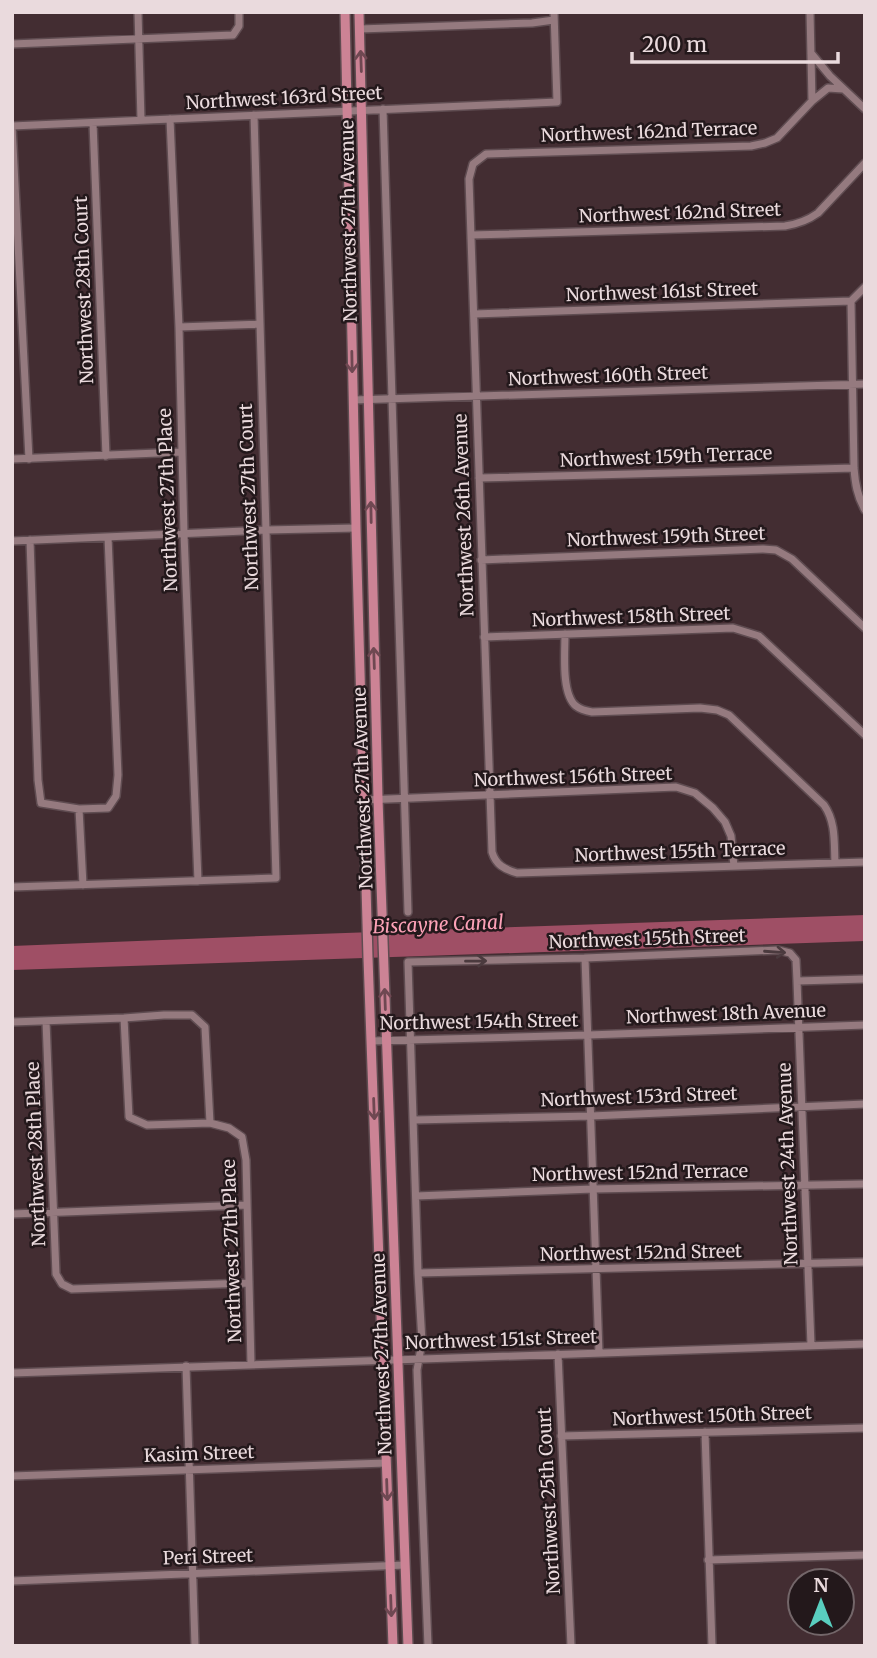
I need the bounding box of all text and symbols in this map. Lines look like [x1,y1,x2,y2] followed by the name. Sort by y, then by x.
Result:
[632,21,838,65] scale bar
[642,31,707,58] text: 200 m
[354,50,367,73] one-way arrow
[185,81,383,114] street label: Northwest 163rd Street
[540,116,757,147] street label: Northwest 162nd Terrace
[335,120,362,322] street label: Northwest 27th Avenue
[69,196,98,384] street label: Northwest 28th Court
[578,197,781,228] street label: Northwest 162nd Street
[565,277,759,306] street label: Northwest 161st Street
[345,350,359,373] one-way arrow
[508,361,708,390] street label: Northwest 160th Street
[234,403,263,591] street label: Northwest 27th Court
[153,408,182,592] street label: Northwest 27th Place
[448,413,479,617] street label: Northwest 26th Avenue
[559,441,773,472] street label: Northwest 159th Terrace
[364,501,378,524] one-way arrow
[566,522,766,551] street label: Northwest 159th Street
[531,602,731,631] street label: Northwest 158th Street
[368,646,381,669] one-way arrow
[347,687,378,889] street label: Northwest 27th Avenue
[473,762,673,791] street label: Northwest 156th Street
[574,836,786,867] street label: Northwest 155th Terrace
[372,910,504,938] water label: Biscayne Canal
[548,924,746,953] street label: Northwest 155th Street
[764,946,786,959] one-way arrow
[464,954,487,967] one-way arrow
[379,988,392,1011] one-way arrow
[626,999,826,1028] street label: Northwest 18th Avenue
[379,1008,579,1035] street label: Northwest 154th Street
[21,1061,50,1247] street label: Northwest 28th Place
[772,1062,803,1266] street label: Northwest 24th Avenue
[540,1082,738,1111] street label: Northwest 153rd Street
[367,1097,380,1120] one-way arrow
[217,1159,246,1343] street label: Northwest 27th Place
[532,1159,748,1186] street label: Northwest 152nd Terrace
[540,1239,742,1266] street label: Northwest 152nd Street
[366,1253,397,1455] street label: Northwest 27th Avenue
[404,1325,598,1354] street label: Northwest 151st Street
[612,1401,812,1430] street label: Northwest 150th Street
[532,1407,565,1595] street label: Northwest 25th Court
[143,1440,255,1467] street label: Kasim Street
[380,1478,393,1501] one-way arrow
[162,1543,254,1570] street label: Peri Street
[786,1567,856,1637] north arrow
[813,1573,829,1597] text: N
[385,1594,398,1617] one-way arrow

